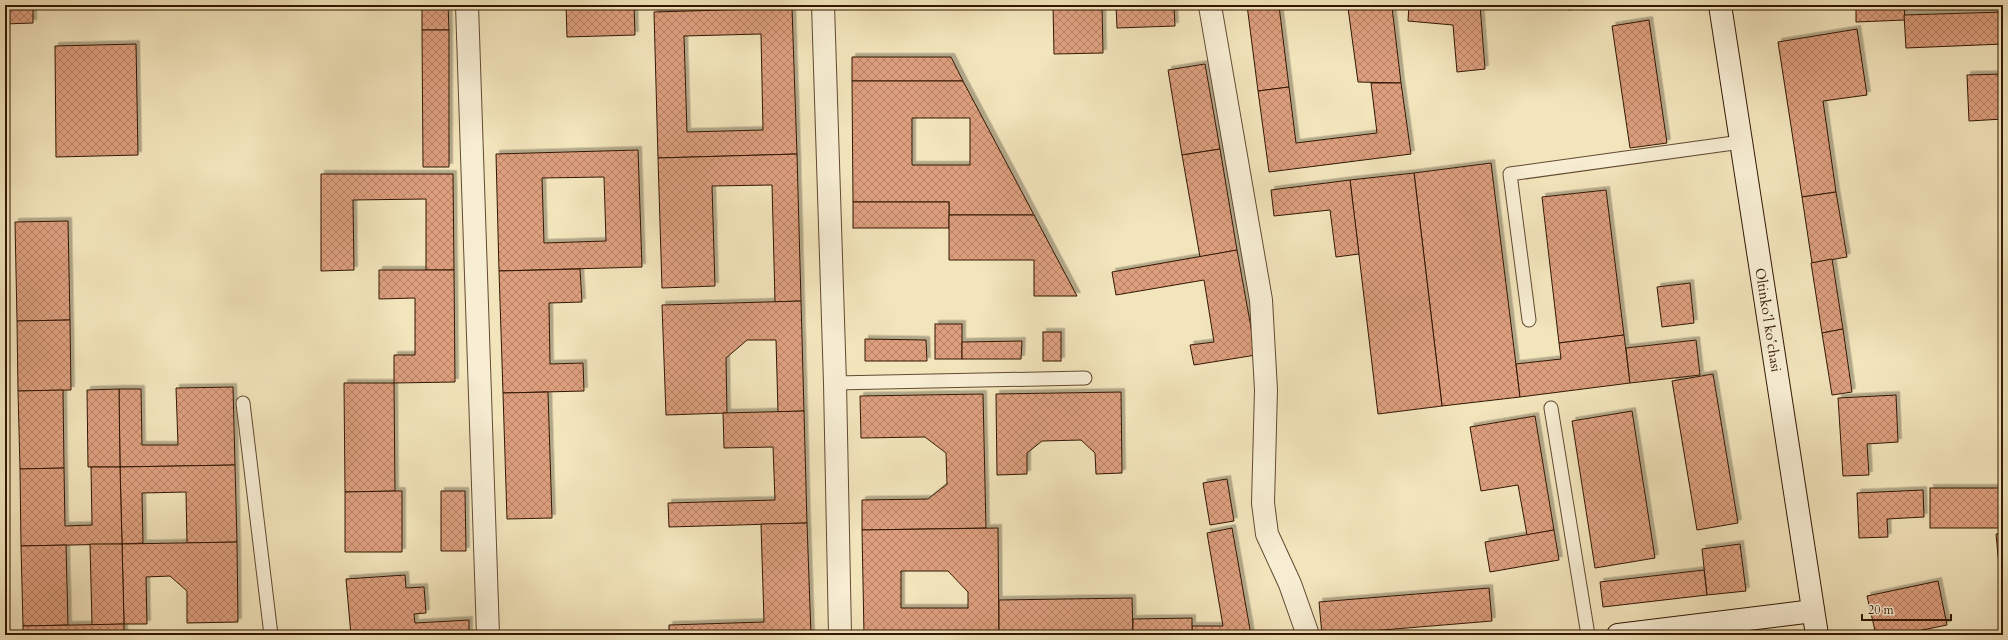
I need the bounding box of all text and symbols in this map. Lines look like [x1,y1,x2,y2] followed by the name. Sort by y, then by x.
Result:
[1750,267,1786,374] street label: Oltinkoʻl koʻchasi
[1862,596,1951,622] scale bar
[1868,602,1895,618] text: 20 m

